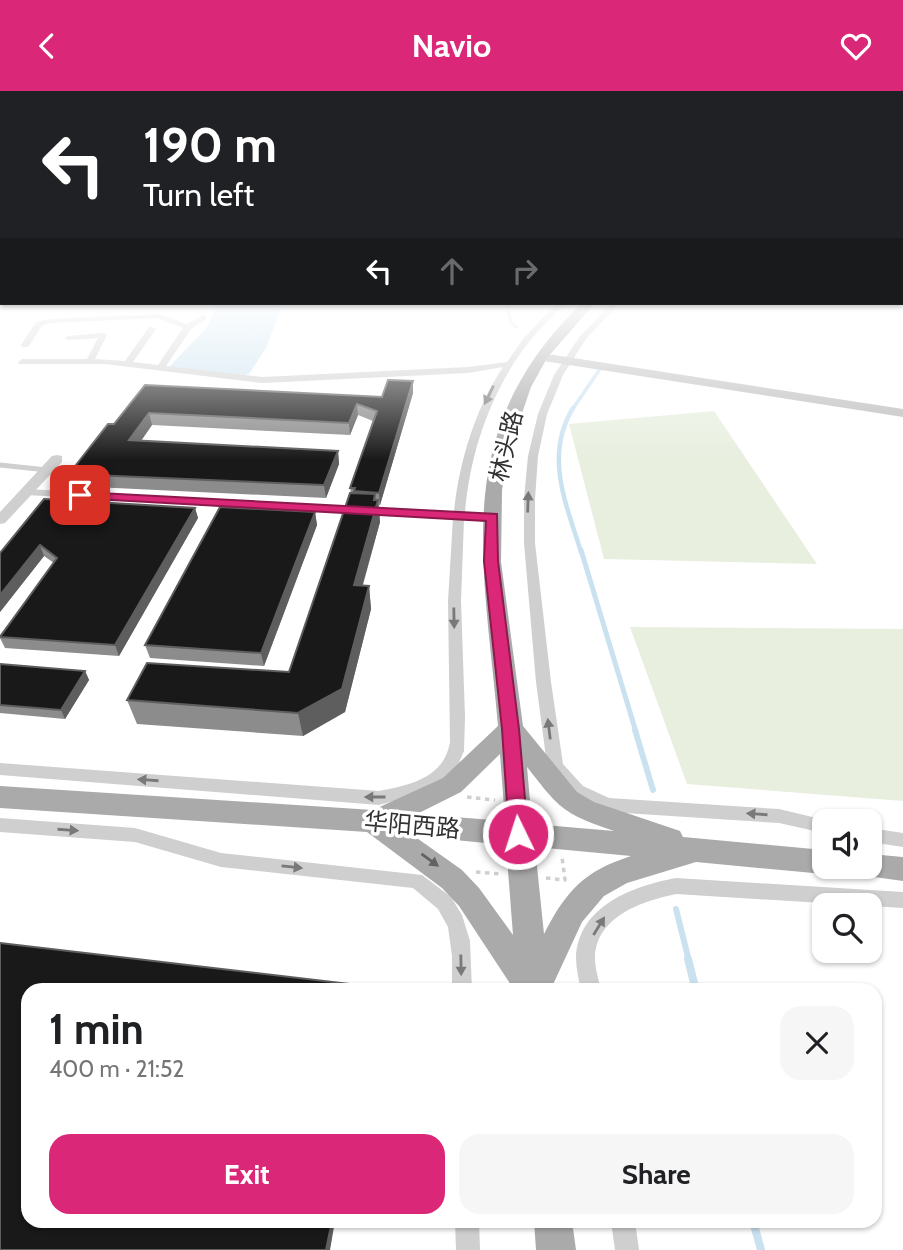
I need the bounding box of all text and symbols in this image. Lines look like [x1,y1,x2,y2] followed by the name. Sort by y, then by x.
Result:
[412,26,491,65] text: Navio
[28,27,66,65] icon: back
[837,27,875,65] icon: heart
[143,115,277,174] text: 190 m
[28,119,119,210] icon: left
[143,175,254,214] text: Turn left
[360,252,398,290] icon: left
[433,252,471,290] icon: ahead
[506,252,544,290] icon: right
[484,385,495,405] one-way arrow
[484,408,528,484] street label: 林头路
[50,465,110,525] pin
[61,476,99,514] icon: arrive
[522,491,534,513] one-way arrow
[449,607,460,629] one-way arrow
[544,718,555,740] one-way arrow
[137,774,159,785] one-way arrow
[363,791,385,802] one-way arrow
[481,797,555,871] position arrow
[363,806,461,844] street label: 华阳西路
[746,809,768,820] one-way arrow
[812,809,882,963] map controls
[812,809,882,879] button: sound
[57,825,79,836] one-way arrow
[421,853,439,867] one-way arrow
[281,861,303,872] one-way arrow
[812,893,882,963] button: search
[592,916,605,936] one-way arrow
[455,954,467,976] one-way arrow
[49,1003,144,1055] text: 1 min
[780,1006,854,1080] button: close
[49,1055,184,1083] text: 400 m · 21:52
[49,1134,445,1214] button: Exit
[459,1134,854,1214] button: Share

